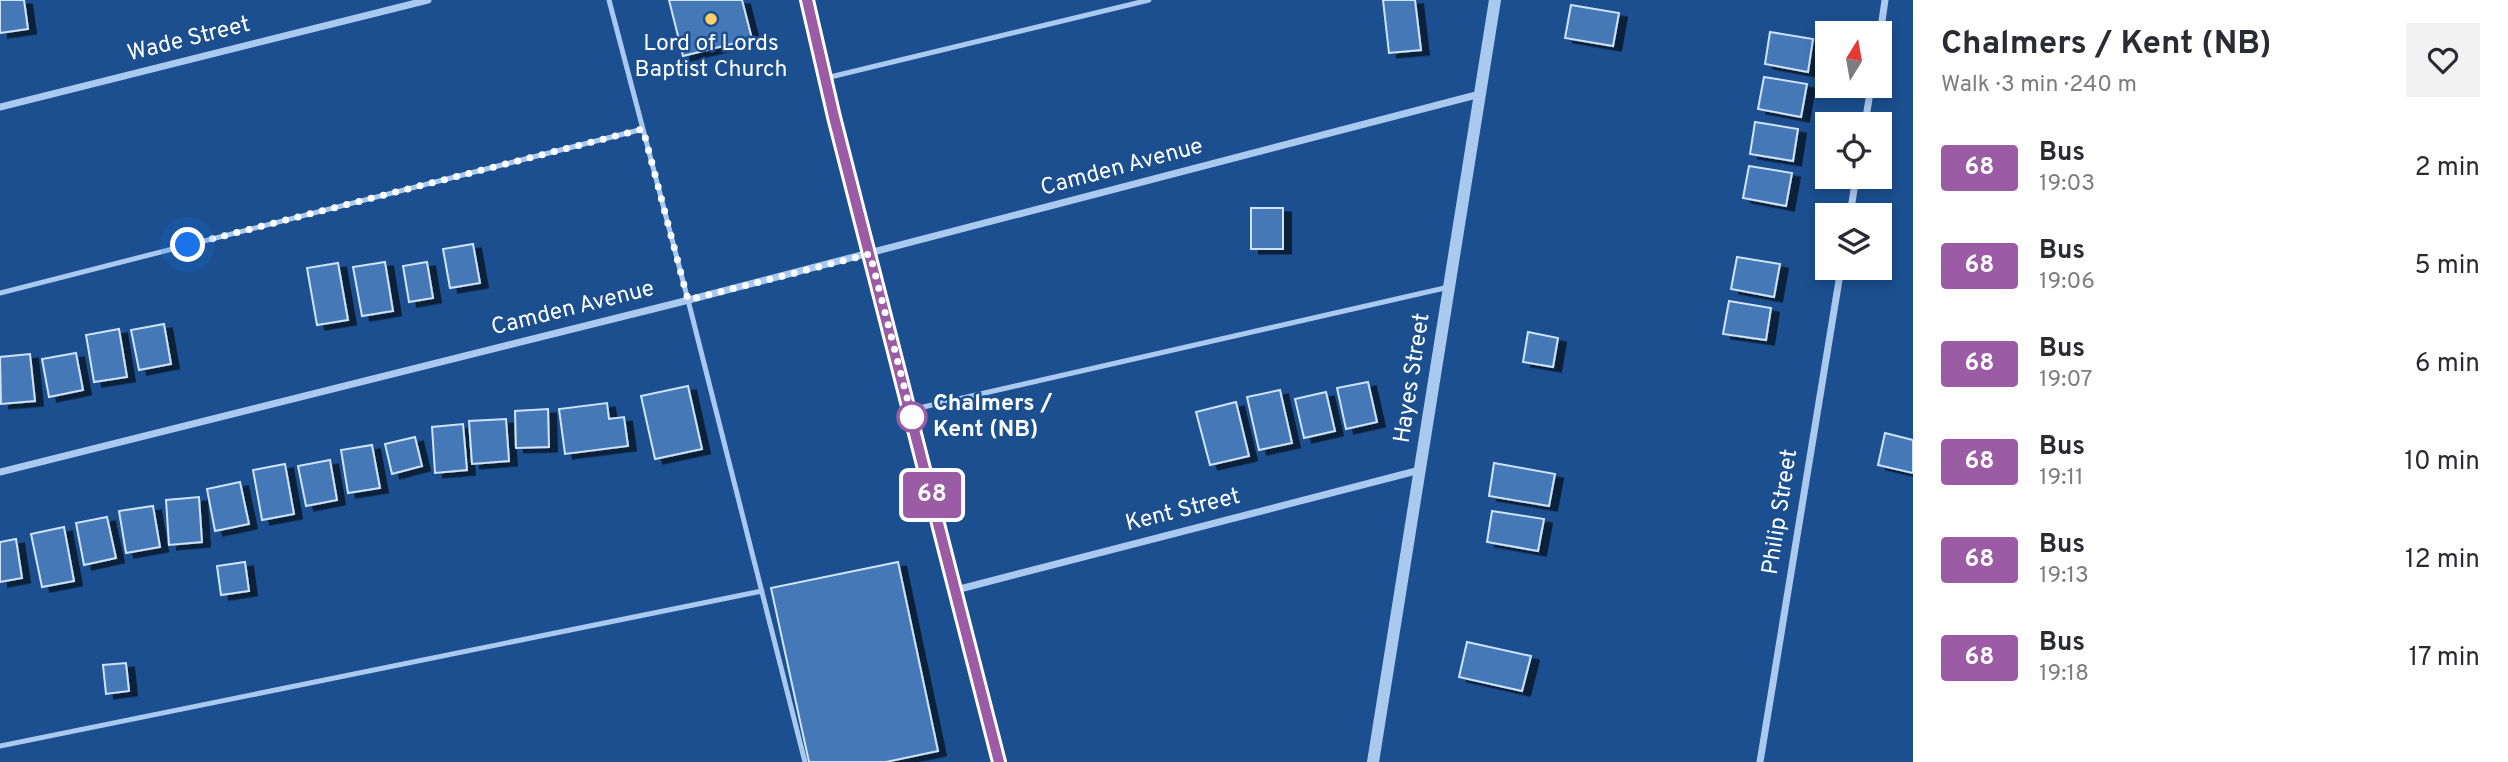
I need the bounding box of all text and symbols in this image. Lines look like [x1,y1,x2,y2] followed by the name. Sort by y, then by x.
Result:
[125,11,253,69] street label: Wade Street
[703,11,719,27] marker: Lord of Lords Baptist Church
[1815,21,1892,98] north arrow
[1815,21,1892,280] map controls
[2406,23,2480,97] button: heart
[1941,24,2272,66] text: Chalmers / Kent (NB)
[635,30,787,85] place label: Lord of Lords Baptist Church
[1941,71,2137,100] text: Walk · 3 min · 240 m
[1815,112,1892,189] button: locate
[1038,132,1206,204] street label: Camden Avenue
[2039,137,2085,170] text: Bus
[2415,152,2480,185] text: 2 min
[1965,153,1994,183] text: 68
[2039,170,2095,199] text: 19:03
[1815,203,1892,280] button: layers
[170,227,205,262] your location
[2039,235,2085,268] text: Bus
[2414,250,2480,283] text: 5 min
[1965,251,1994,281] text: 68
[2039,268,2095,297] text: 19:06
[488,275,658,343] street label: Camden Avenue
[1388,311,1438,445] street label: Hayes Street
[2039,333,2085,366] text: Bus
[2415,348,2480,381] text: 6 min
[1965,349,1994,379] text: 68
[2039,366,2093,395] text: 19:07
[933,390,1052,445] place label: Chalmers / Kent (NB)
[897,402,927,432] marker: Chalmers / Kent (NB)
[2039,431,2085,464] text: Bus
[2404,446,2480,479] text: 10 min
[1757,447,1805,577] street label: Philip Street
[1965,447,1994,477] text: 68
[2039,464,2084,493] text: 19:11
[900,472,964,518] line badge: 68
[917,480,947,510] text: 68
[1123,483,1243,539] street label: Kent Street
[2039,529,2085,562] text: Bus
[2405,544,2480,577] text: 12 min
[1965,545,1994,575] text: 68
[2039,562,2089,591] text: 19:13
[2039,627,2085,660] text: Bus
[2408,642,2480,675] text: 17 min
[1965,643,1994,673] text: 68
[2039,660,2089,689] text: 19:18

